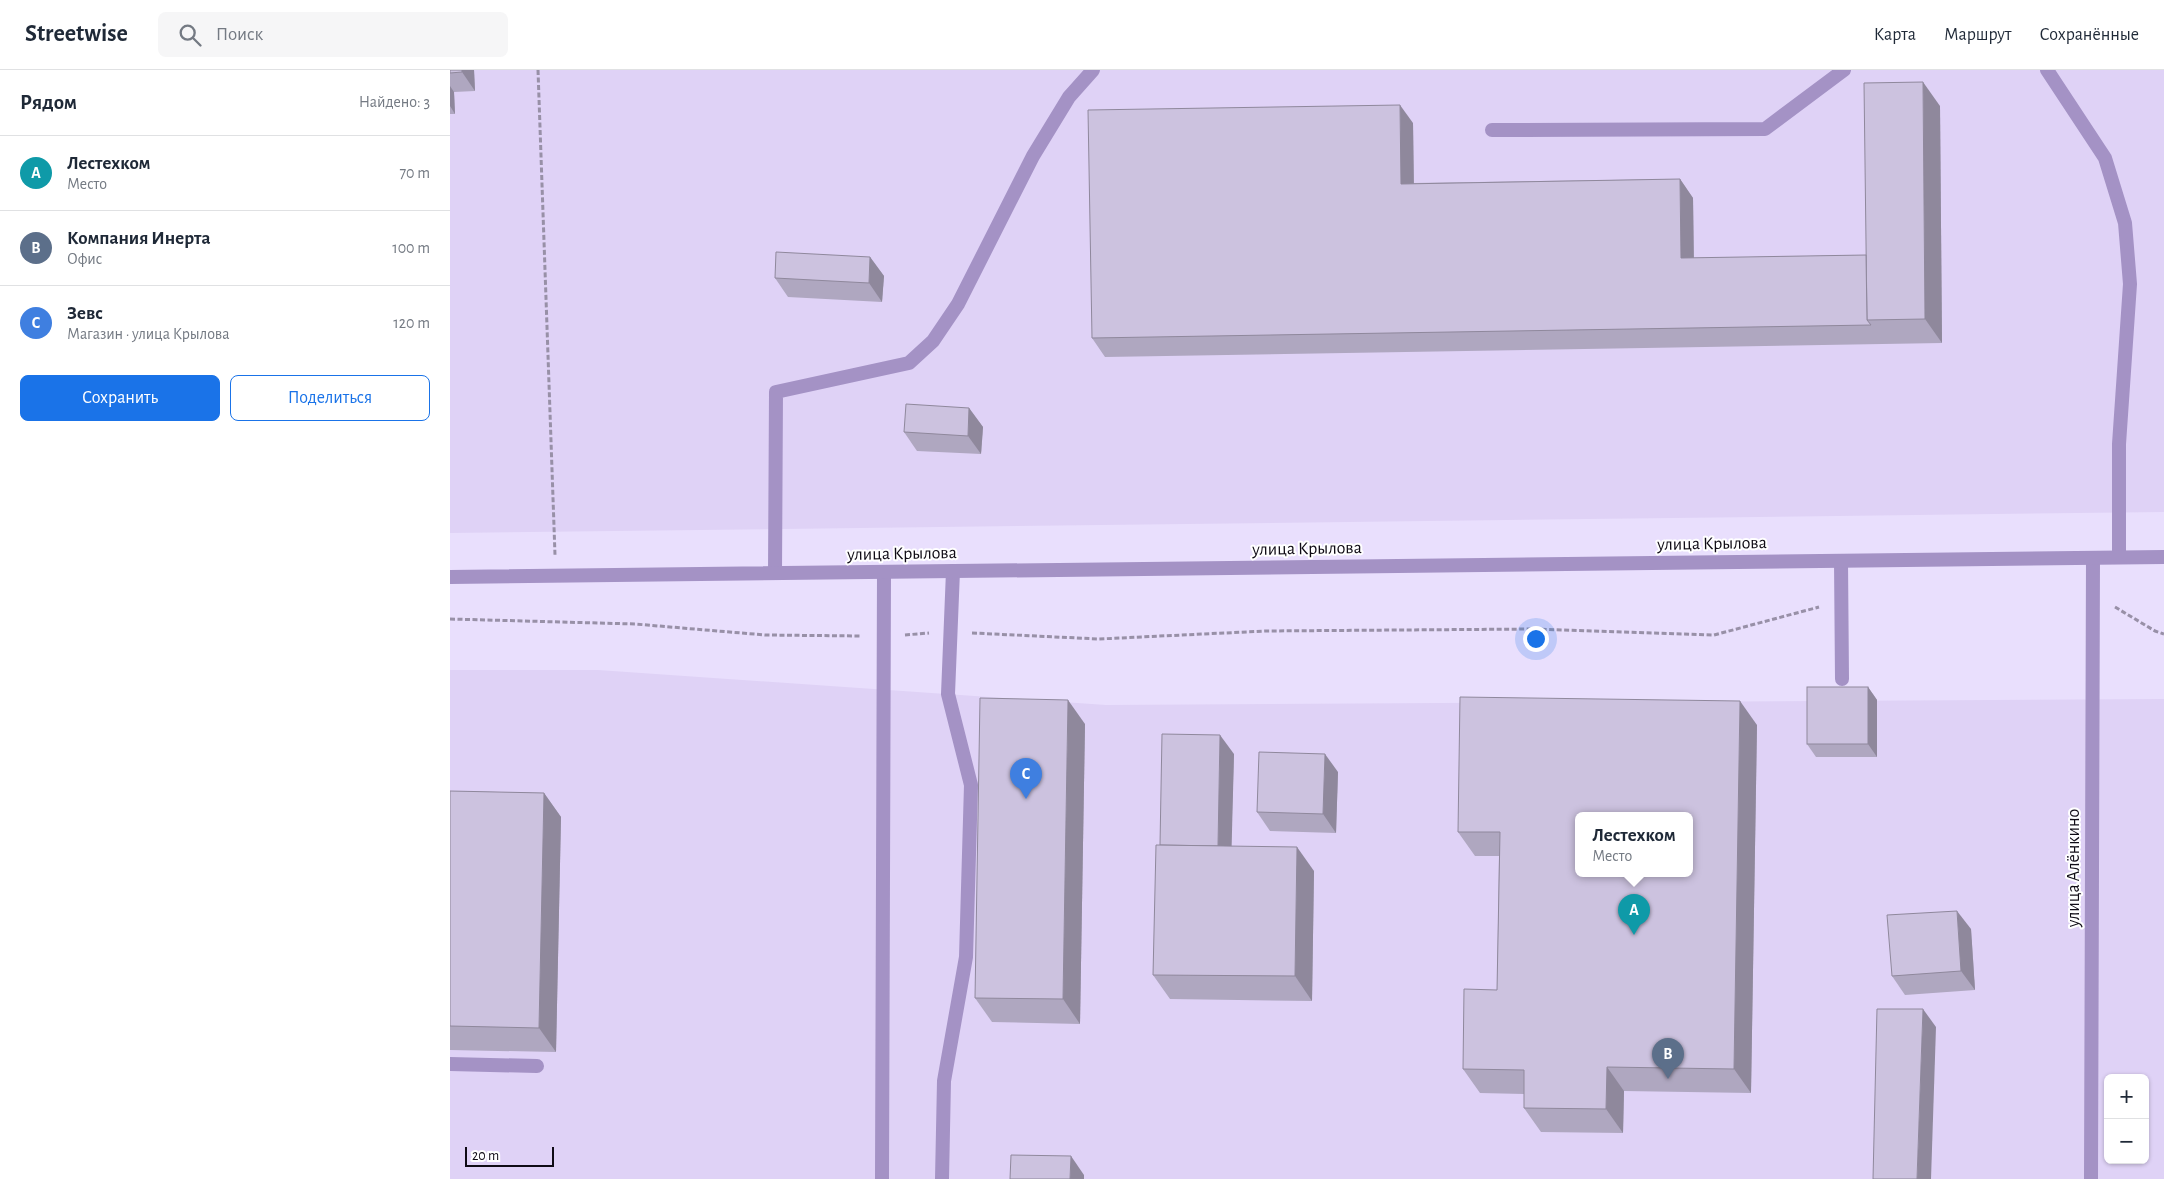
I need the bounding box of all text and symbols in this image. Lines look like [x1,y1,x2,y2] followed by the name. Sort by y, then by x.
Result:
[158,12,508,57] search box
[176,21,204,49] icon: search
[25,22,128,46] text: Streetwise
[216,25,263,44] text: Поиск
[1874,26,1916,44] text: Карта
[1944,26,2012,44] text: Маршрут
[2040,26,2139,44] text: Сохранённые
[20,92,77,113] text: Рядом
[359,94,430,110] text: Найдено: 3
[67,154,151,173] text: Лестехком
[31,165,41,181] text: A
[399,165,430,181] text: 70 m
[67,176,107,192] text: Место
[67,229,210,248] text: Компания Инерта
[31,240,41,256] text: B
[392,240,430,256] text: 100 m
[67,251,102,267] text: Офис
[67,304,103,323] text: Зевс
[32,315,40,331] text: C
[393,315,430,331] text: 120 m
[67,326,229,342] text: Магазин · улица Крылова
[20,375,220,421] button: Сохранить
[230,375,430,421] button: Поделиться
[1656,534,1767,554] street label: улица Крылова
[1251,539,1362,559] street label: улица Крылова
[846,544,957,564] street label: улица Крылова
[1523,626,1549,652] your location
[1010,758,1042,799] pin: C
[2065,809,2083,928] street label: улица Алёнкино
[1575,812,1693,877] popup
[1592,826,1676,845] text: Лестехком
[1592,848,1632,864] text: Место
[1618,894,1650,935] pin: A
[1652,1038,1684,1079] pin: B
[2104,1074,2149,1164] map controls
[2104,1074,2149,1119] button: +
[2104,1119,2149,1164] button: −
[465,1144,554,1167] scale bar
[472,1149,499,1163] text: 20 m

